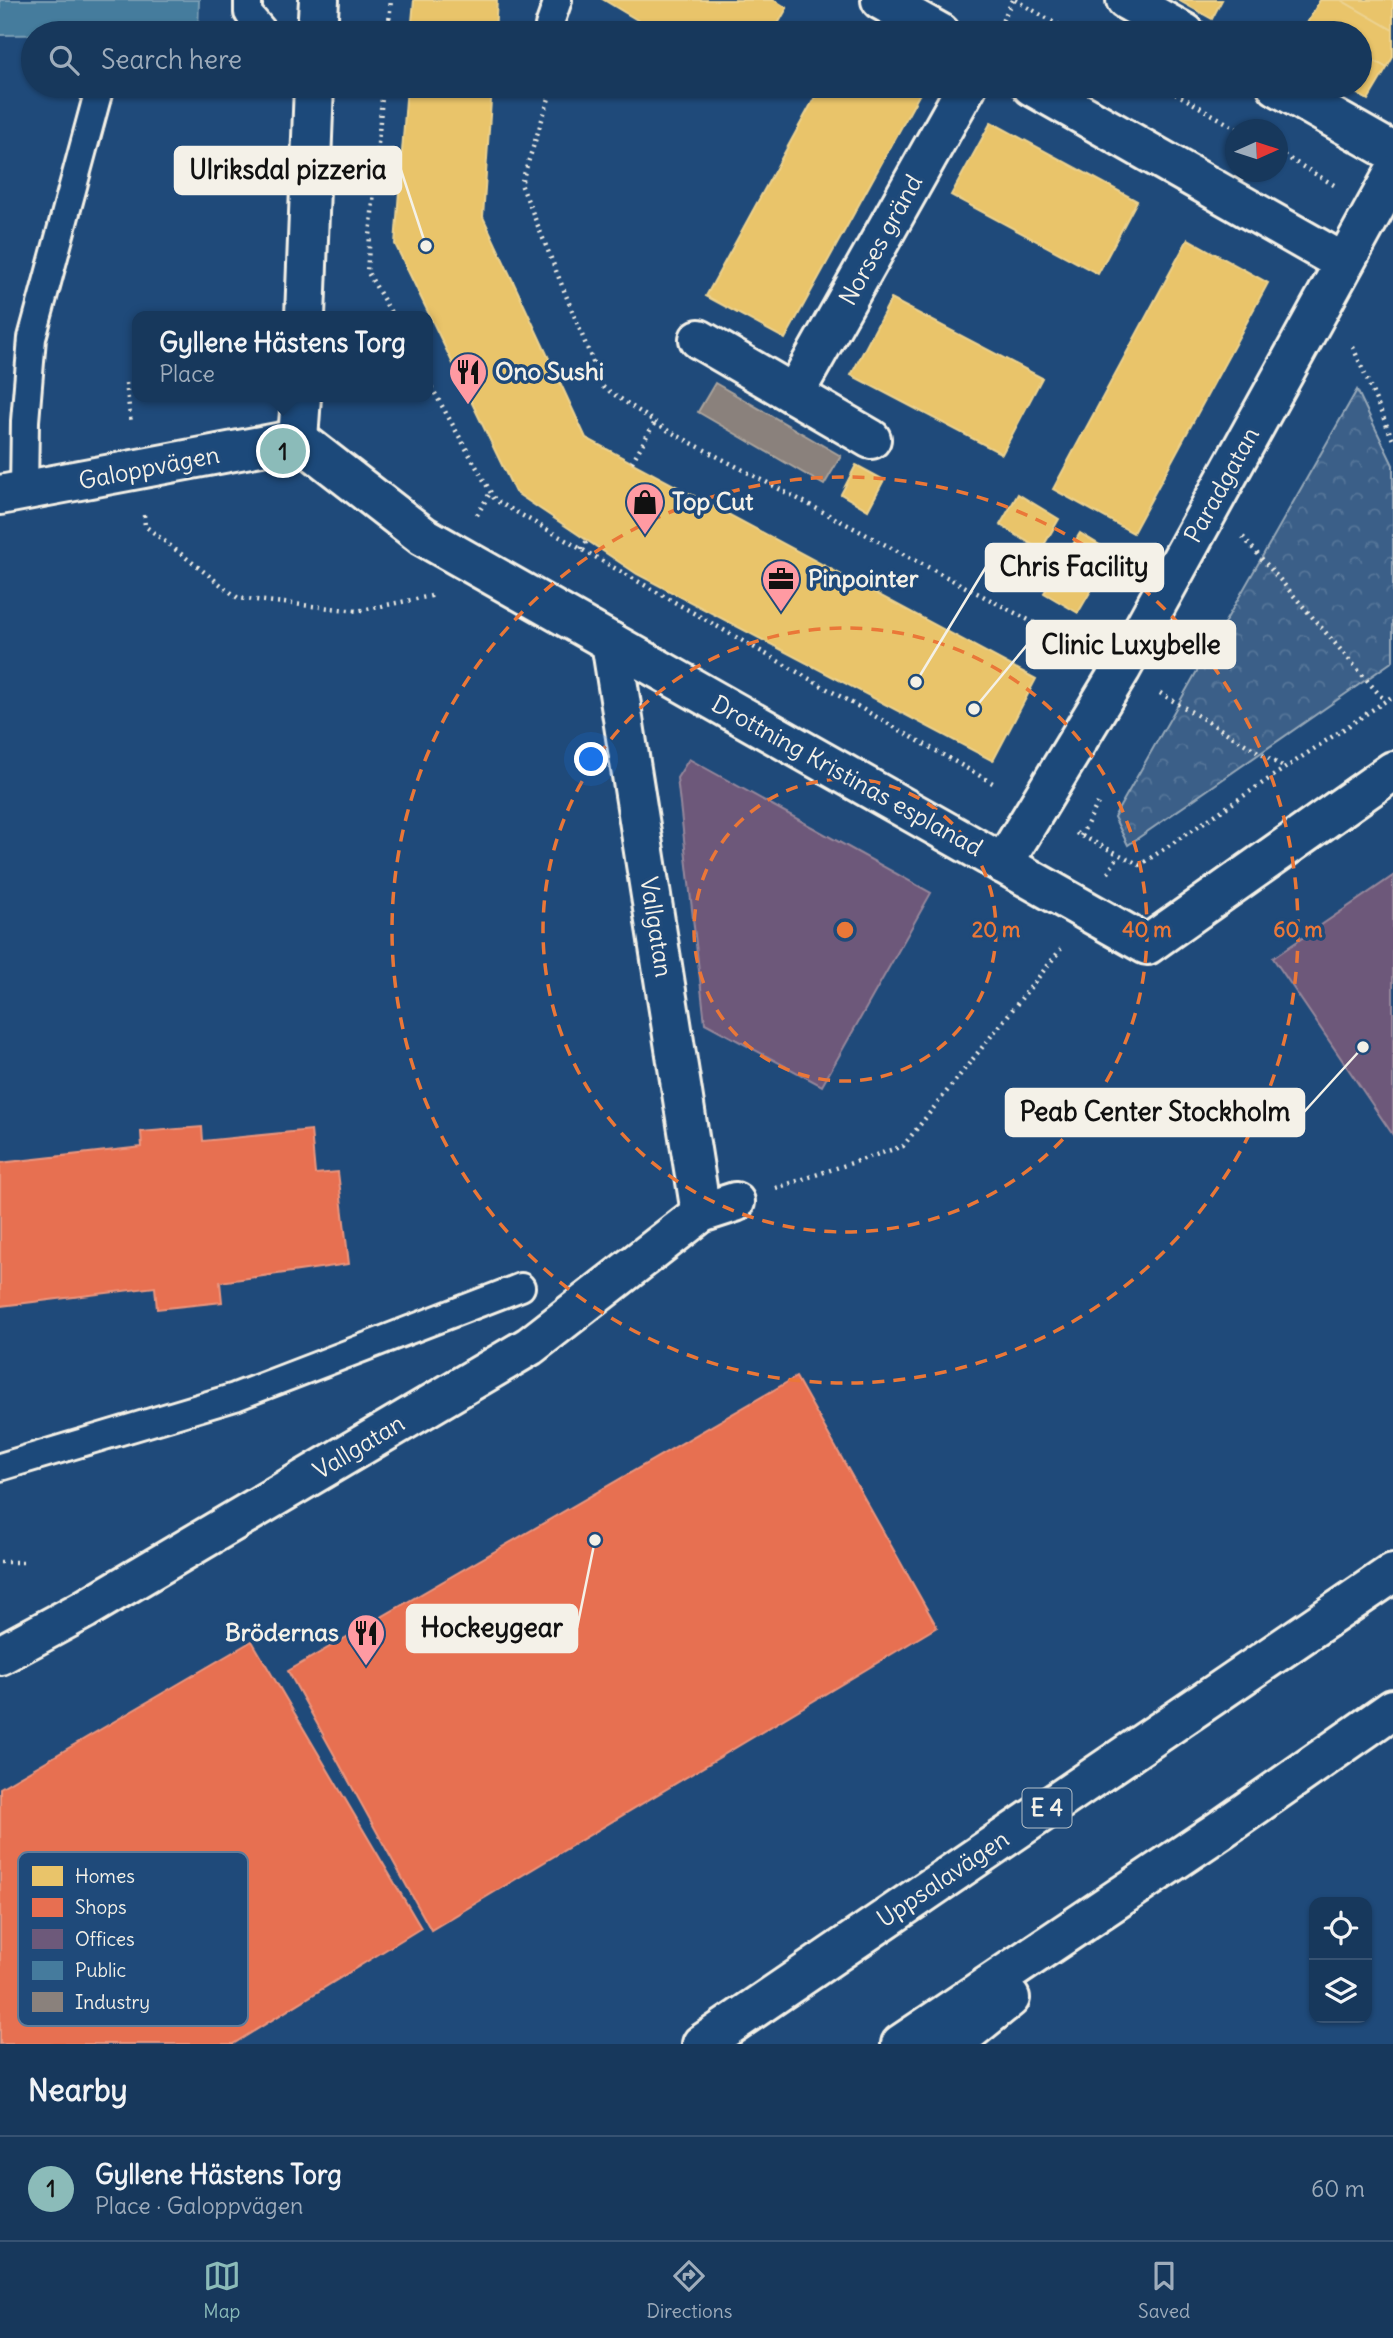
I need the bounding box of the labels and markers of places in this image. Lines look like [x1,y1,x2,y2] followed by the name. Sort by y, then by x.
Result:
[175,147,401,194] callout: Ulriksdal pizzeria
[447,351,489,406] restaurant icon: Ono Sushi
[495,356,604,386] place label: Ono Sushi
[260,425,306,477] pin: 1
[624,481,666,536] shop icon: Top Cut
[672,486,754,516] place label: Top Cut
[986,544,1163,591] callout: Chris Facility
[760,558,802,613] office icon: Pinpointer
[808,563,919,593] place label: Pinpointer
[1027,621,1235,668] callout: Clinic Luxybelle
[833,918,857,942] centre of rings
[1006,1089,1304,1136] callout: Peab Center Stockholm
[407,1605,577,1652] callout: Hockeygear
[345,1612,387,1667] restaurant icon: Brödernas
[225,1617,339,1647] place label: Brödernas

